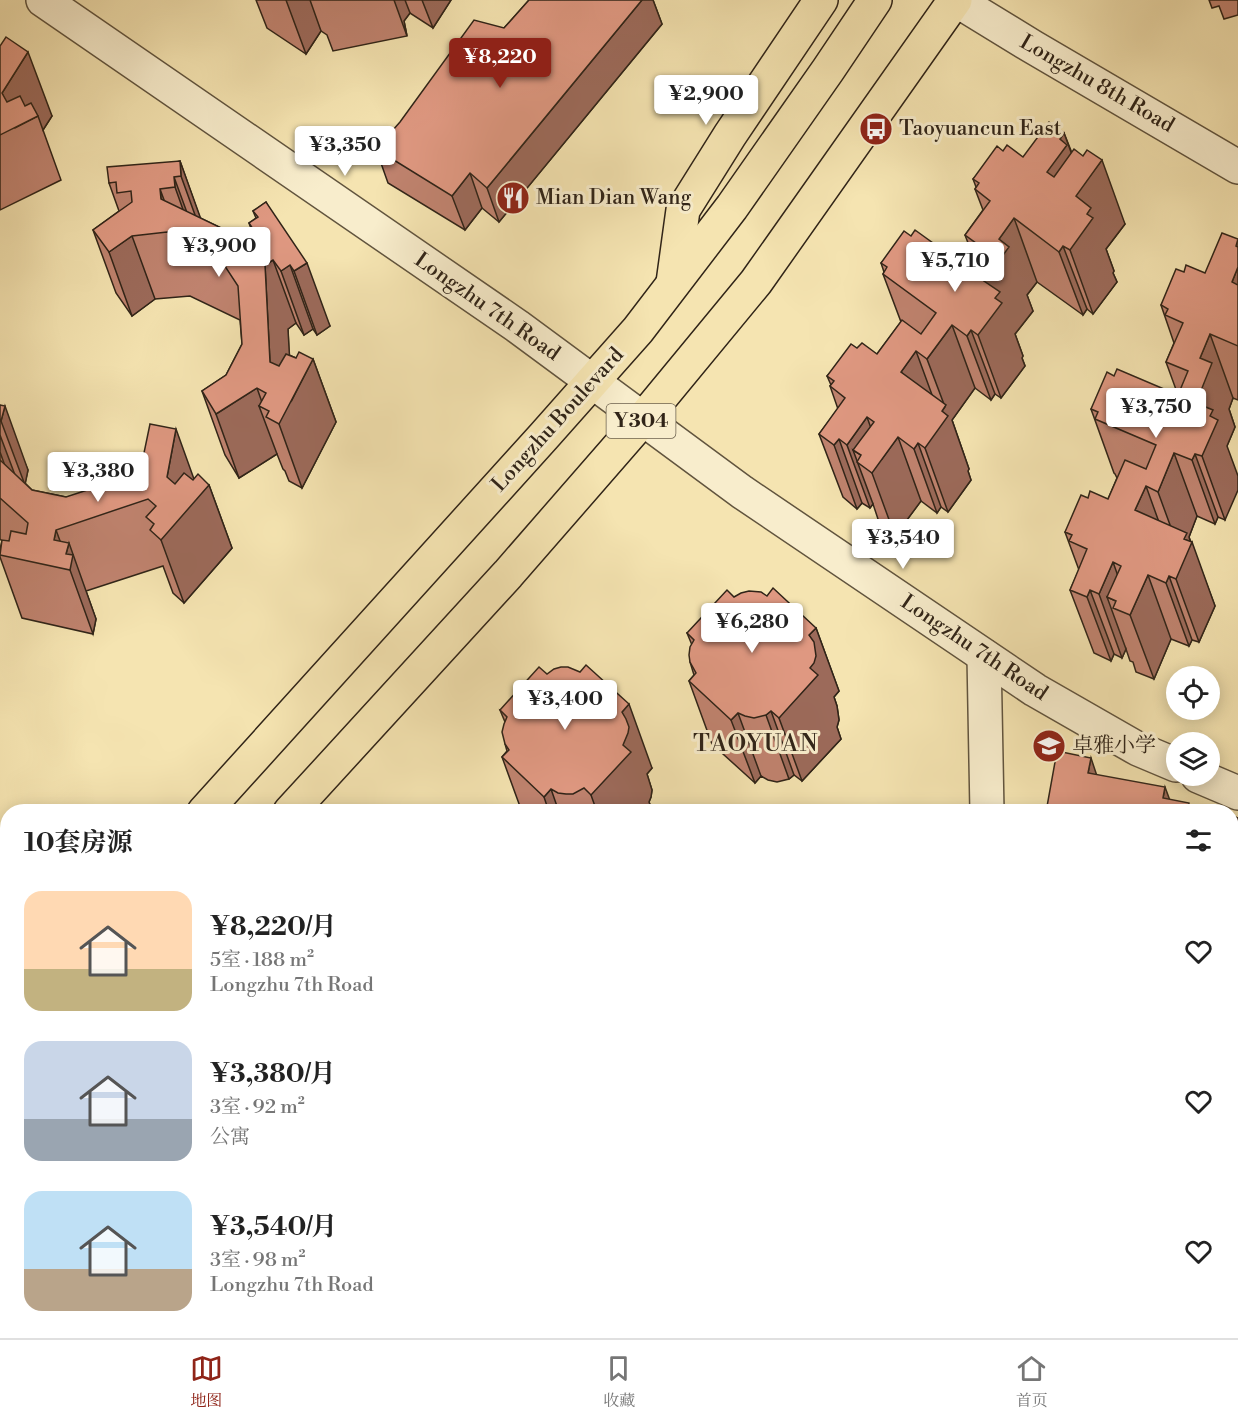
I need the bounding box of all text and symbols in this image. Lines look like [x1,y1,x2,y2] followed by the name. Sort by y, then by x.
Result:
[1015,29,1179,139] street label: Longzhu 8th Road
[451,38,549,89] pin: ¥8,220
[463,45,537,70] text: ¥8,220
[657,75,755,126] pin: ¥2,900
[668,82,744,107] text: ¥2,900
[858,111,894,147] bus stop icon: Taoyuancun East
[899,116,1062,142] place label: Taoyuancun East
[296,126,394,177] pin: ¥3,350
[309,133,381,158] text: ¥3,350
[495,180,531,216] restaurant icon: Mian Dian Wang
[536,185,692,211] place label: Mian Dian Wang
[170,227,268,278] pin: ¥3,900
[181,234,257,259] text: ¥3,900
[906,242,1004,293] pin: ¥5,710
[409,247,565,367] street label: Longzhu 7th Road
[920,249,990,274] text: ¥5,710
[486,342,630,497] street label: Longzhu Boulevard
[1107,388,1205,439] pin: ¥3,750
[1120,395,1192,420] text: ¥3,750
[606,404,676,438] road number: Y304
[49,452,147,503] pin: ¥3,380
[62,459,134,484] text: ¥3,380
[854,519,952,570] pin: ¥3,540
[866,526,940,551] text: ¥3,540
[896,589,1053,707] street label: Longzhu 7th Road
[703,603,801,654] pin: ¥6,280
[715,610,789,635] text: ¥6,280
[1166,666,1220,786] map controls
[1166,666,1220,720] button: locate
[516,680,614,731] pin: ¥3,400
[527,687,603,712] text: ¥3,400
[1031,728,1067,764] school or university icon: 卓雅小学
[693,729,819,759] district label: TAOYUAN
[1166,732,1220,786] button: layers
[1072,733,1156,759] place label: 卓雅小学
[1182,824,1215,857] icon: filters
[24,827,133,859] text: 10套房源
[210,911,337,943] text: ¥8,220/月
[72,915,144,987] icon: home
[1182,935,1215,968] icon: heart
[210,948,314,973] text: 5室 · 188 m²
[210,973,374,998] text: Longzhu 7th Road
[210,1058,336,1090] text: ¥3,380/月
[72,1065,144,1137] icon: home
[1182,1085,1215,1118] icon: heart
[210,1095,305,1120] text: 3室 · 92 m²
[210,1125,250,1150] text: 公寓
[210,1211,337,1243] text: ¥3,540/月
[72,1215,144,1287] icon: home
[1182,1235,1215,1268] icon: heart
[210,1248,306,1273] text: 3室 · 98 m²
[210,1273,374,1298] text: Longzhu 7th Road
[190,1352,223,1411] tab: 地图
[602,1352,635,1411] tab: 收藏
[1015,1352,1048,1411] tab: 首页

